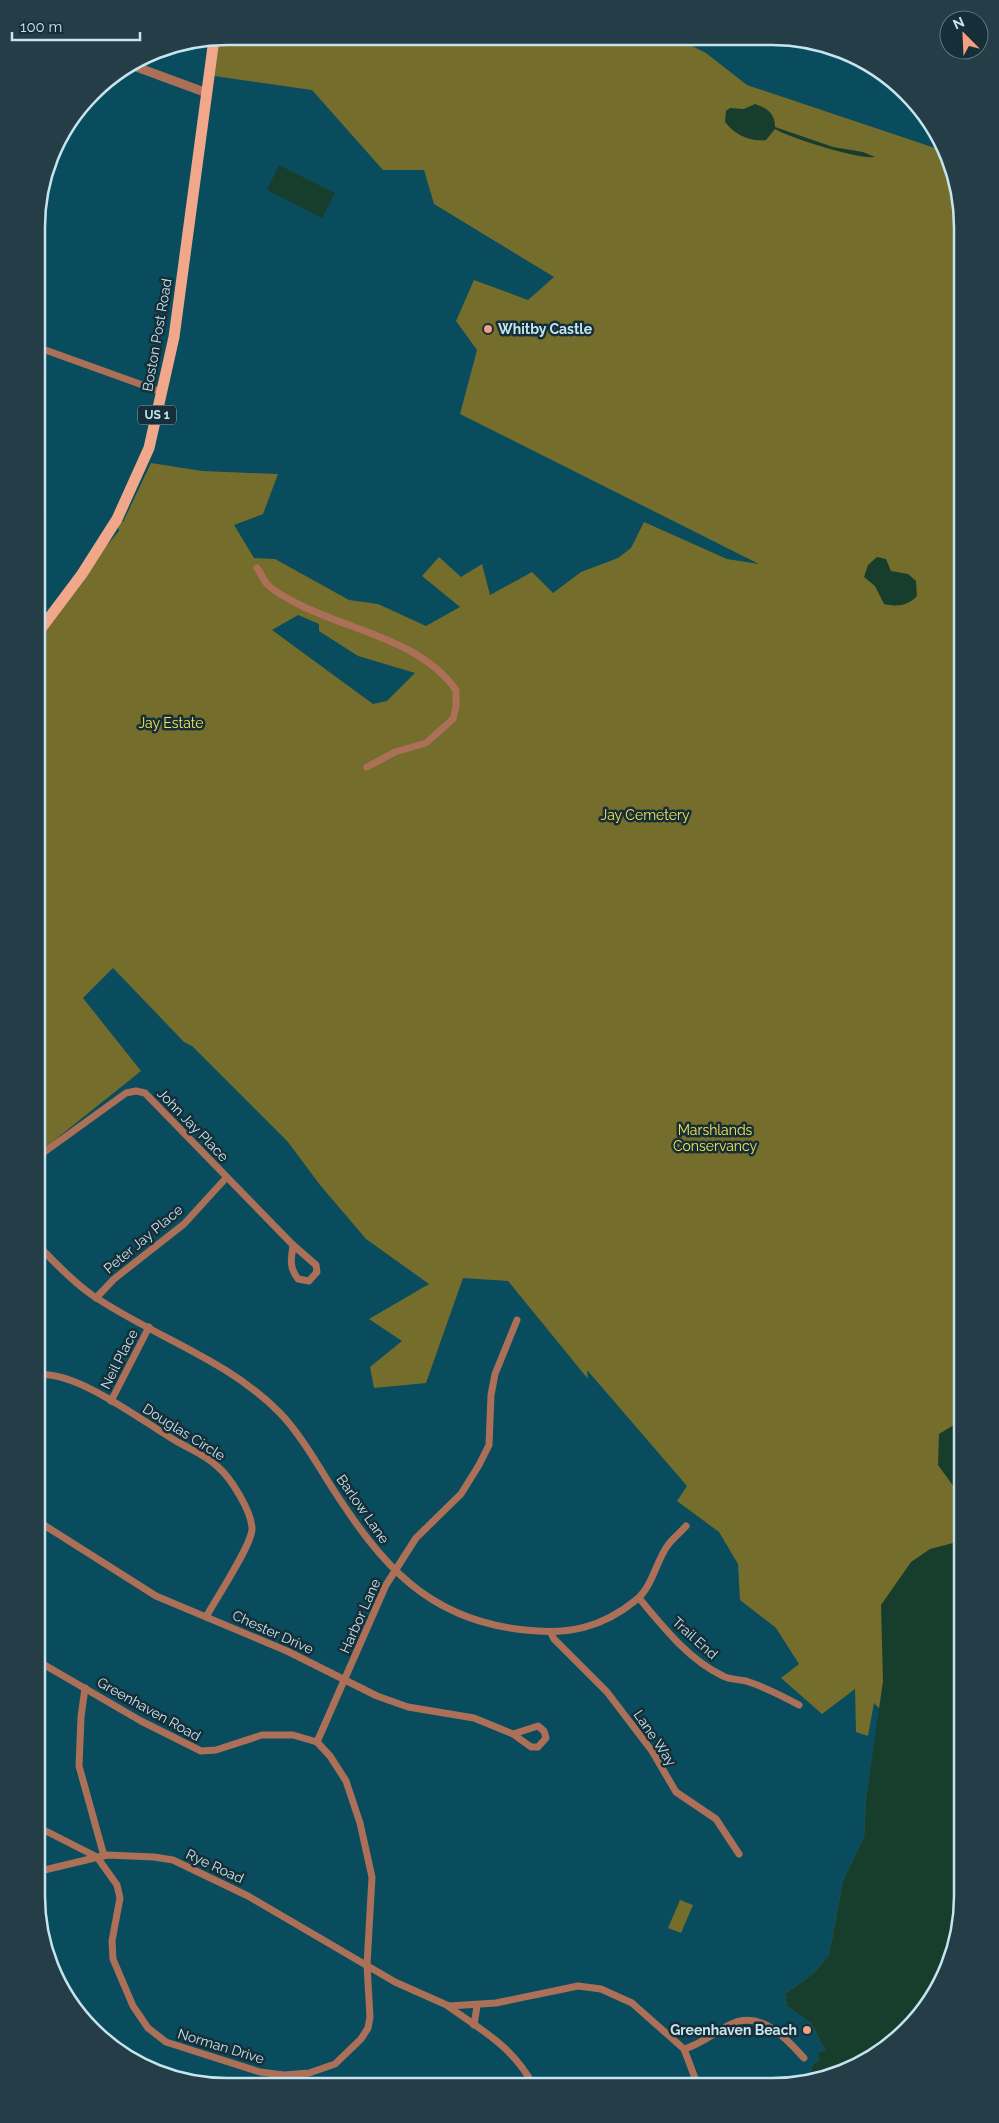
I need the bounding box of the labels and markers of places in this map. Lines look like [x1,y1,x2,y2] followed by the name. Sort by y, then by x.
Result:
[498,321,593,337] place label: Whitby Castle
[482,323,494,335] marker: Whitby Castle
[670,2022,797,2038] place label: Greenhaven Beach
[801,2024,813,2036] marker: Greenhaven Beach

